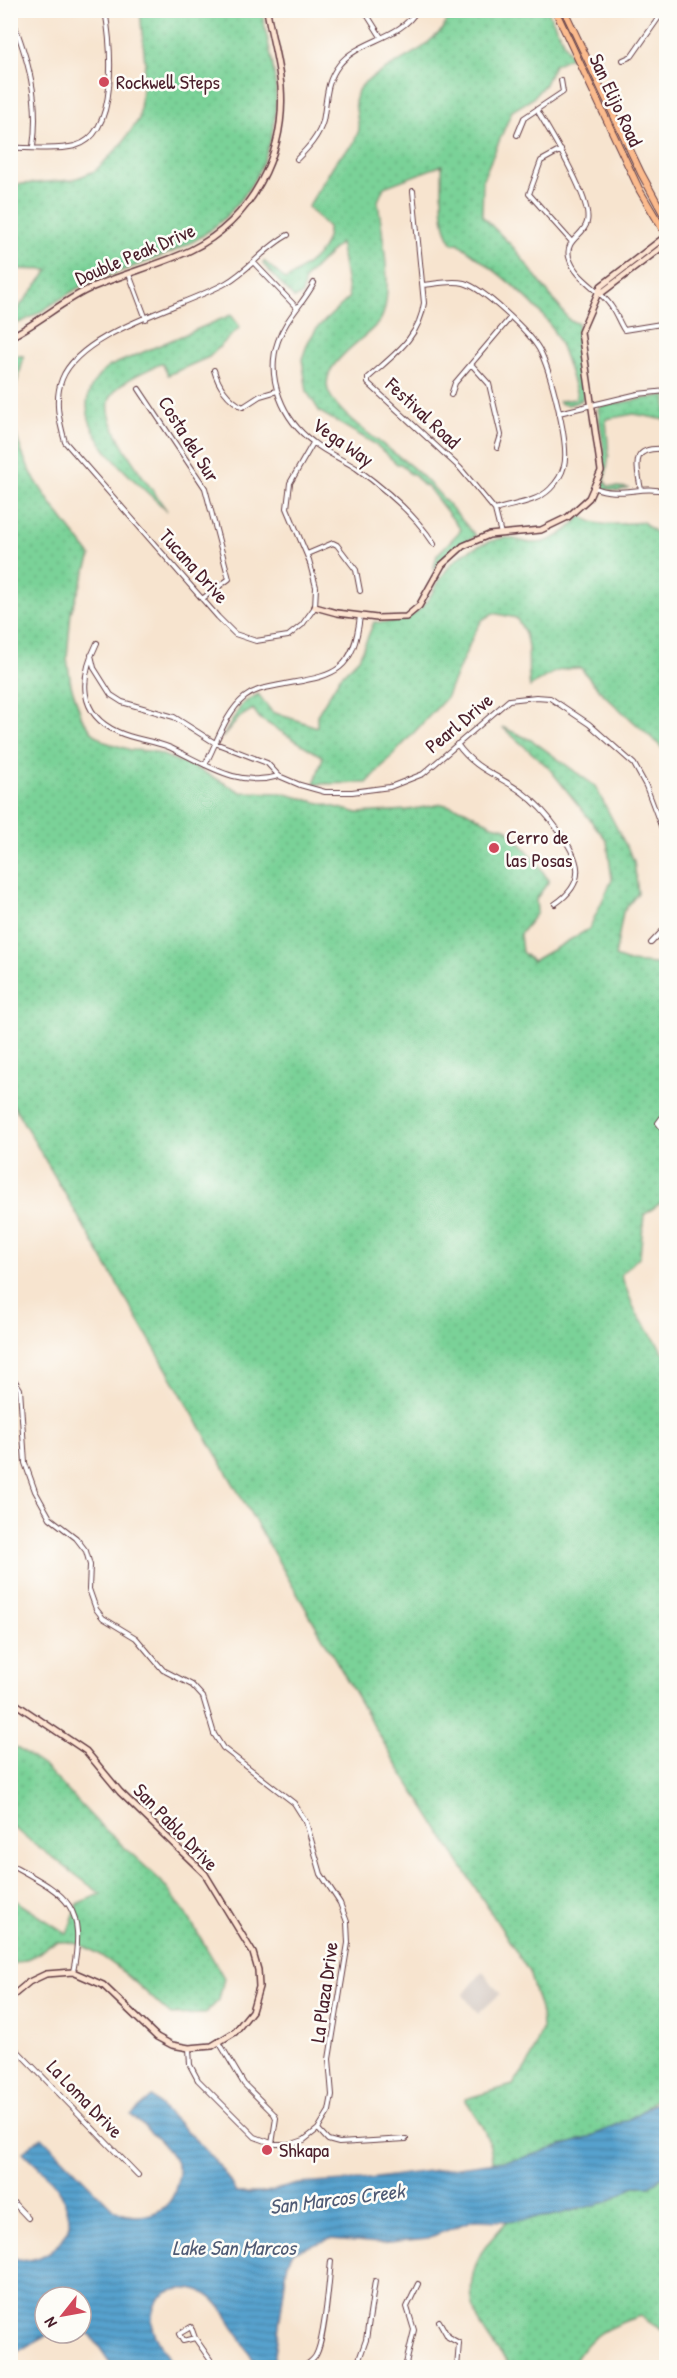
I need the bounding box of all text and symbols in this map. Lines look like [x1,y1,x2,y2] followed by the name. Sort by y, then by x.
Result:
[583,49,650,151] street label: San Elijo Road
[116,68,220,95] place label: Rockwell Steps
[97,75,111,89] marker: Rockwell Steps
[71,216,199,291] street label: Double Peak Drive
[379,370,467,454] street label: Festival Road
[152,391,227,487] street label: Costa del Sur
[307,411,379,472] street label: Vega Way
[154,522,235,609] street label: Tucana Drive
[419,686,498,759] street label: Pearl Drive
[506,823,573,873] place label: Cerro de las Posas
[487,841,501,855] marker: Cerro de las Posas
[128,1777,225,1876] street label: San Pablo Drive
[303,1940,344,2044] street label: La Plaza Drive
[41,2054,130,2144] street label: La Loma Drive
[279,2136,329,2163] place label: Shkapa
[260,2143,274,2157] marker: Shkapa
[268,2176,408,2221] water label: San Marcos Creek
[172,2233,298,2262] water label: Lake San Marcos
[33,2285,93,2345] north arrow
[38,2313,62,2332] text: N

